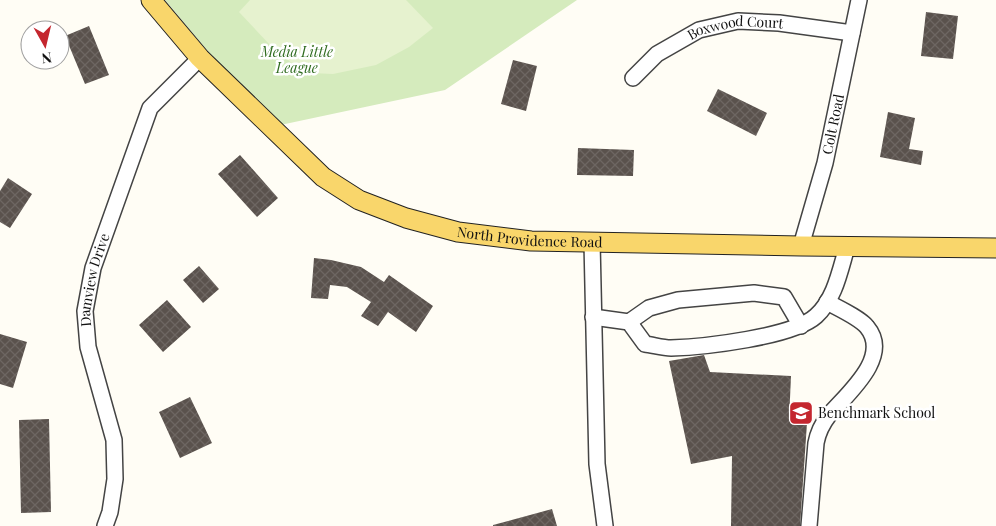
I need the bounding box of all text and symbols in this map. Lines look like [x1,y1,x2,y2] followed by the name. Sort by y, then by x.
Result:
[683,11,786,44] street label: Boxwood Court
[20,20,70,70] north arrow
[260,42,333,77] park label: Media Little League
[41,48,53,68] text: N
[817,92,848,156] street label: Colt Road
[456,222,603,251] street label: North Providence Road
[75,231,114,328] street label: Damview Drive
[788,400,814,426] school or university icon: Benchmark School
[818,403,935,422] place label: Benchmark School

